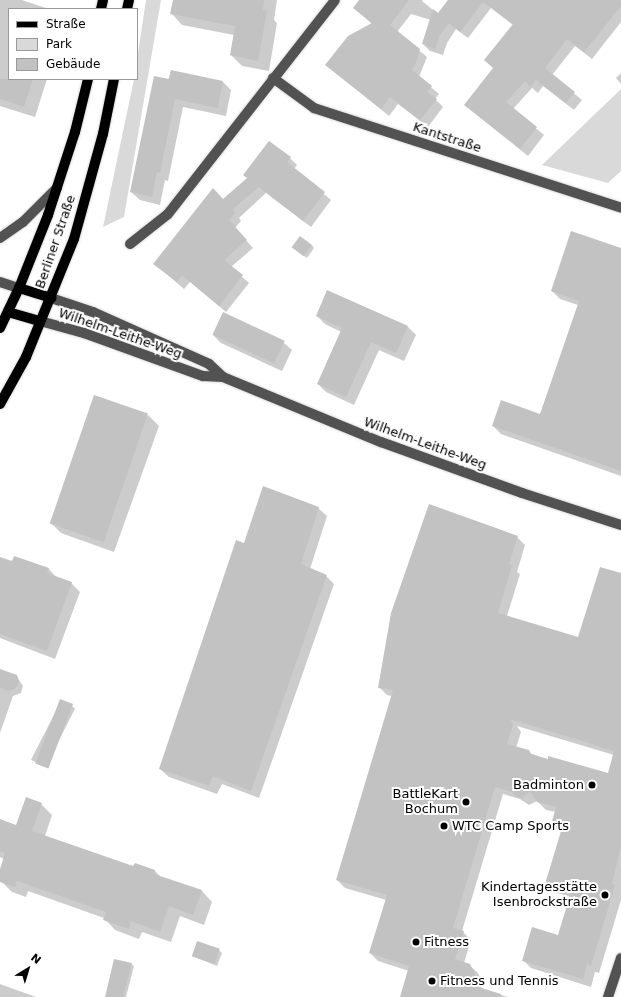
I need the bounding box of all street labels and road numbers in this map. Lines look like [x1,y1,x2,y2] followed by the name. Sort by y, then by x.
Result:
[411,120,483,156] street label: Kantstraße
[33,193,79,291] street label: Berliner Straße
[56,306,184,362] street label: Wilhelm-Leithe-Weg
[362,415,488,473] street label: Wilhelm-Leithe-Weg

